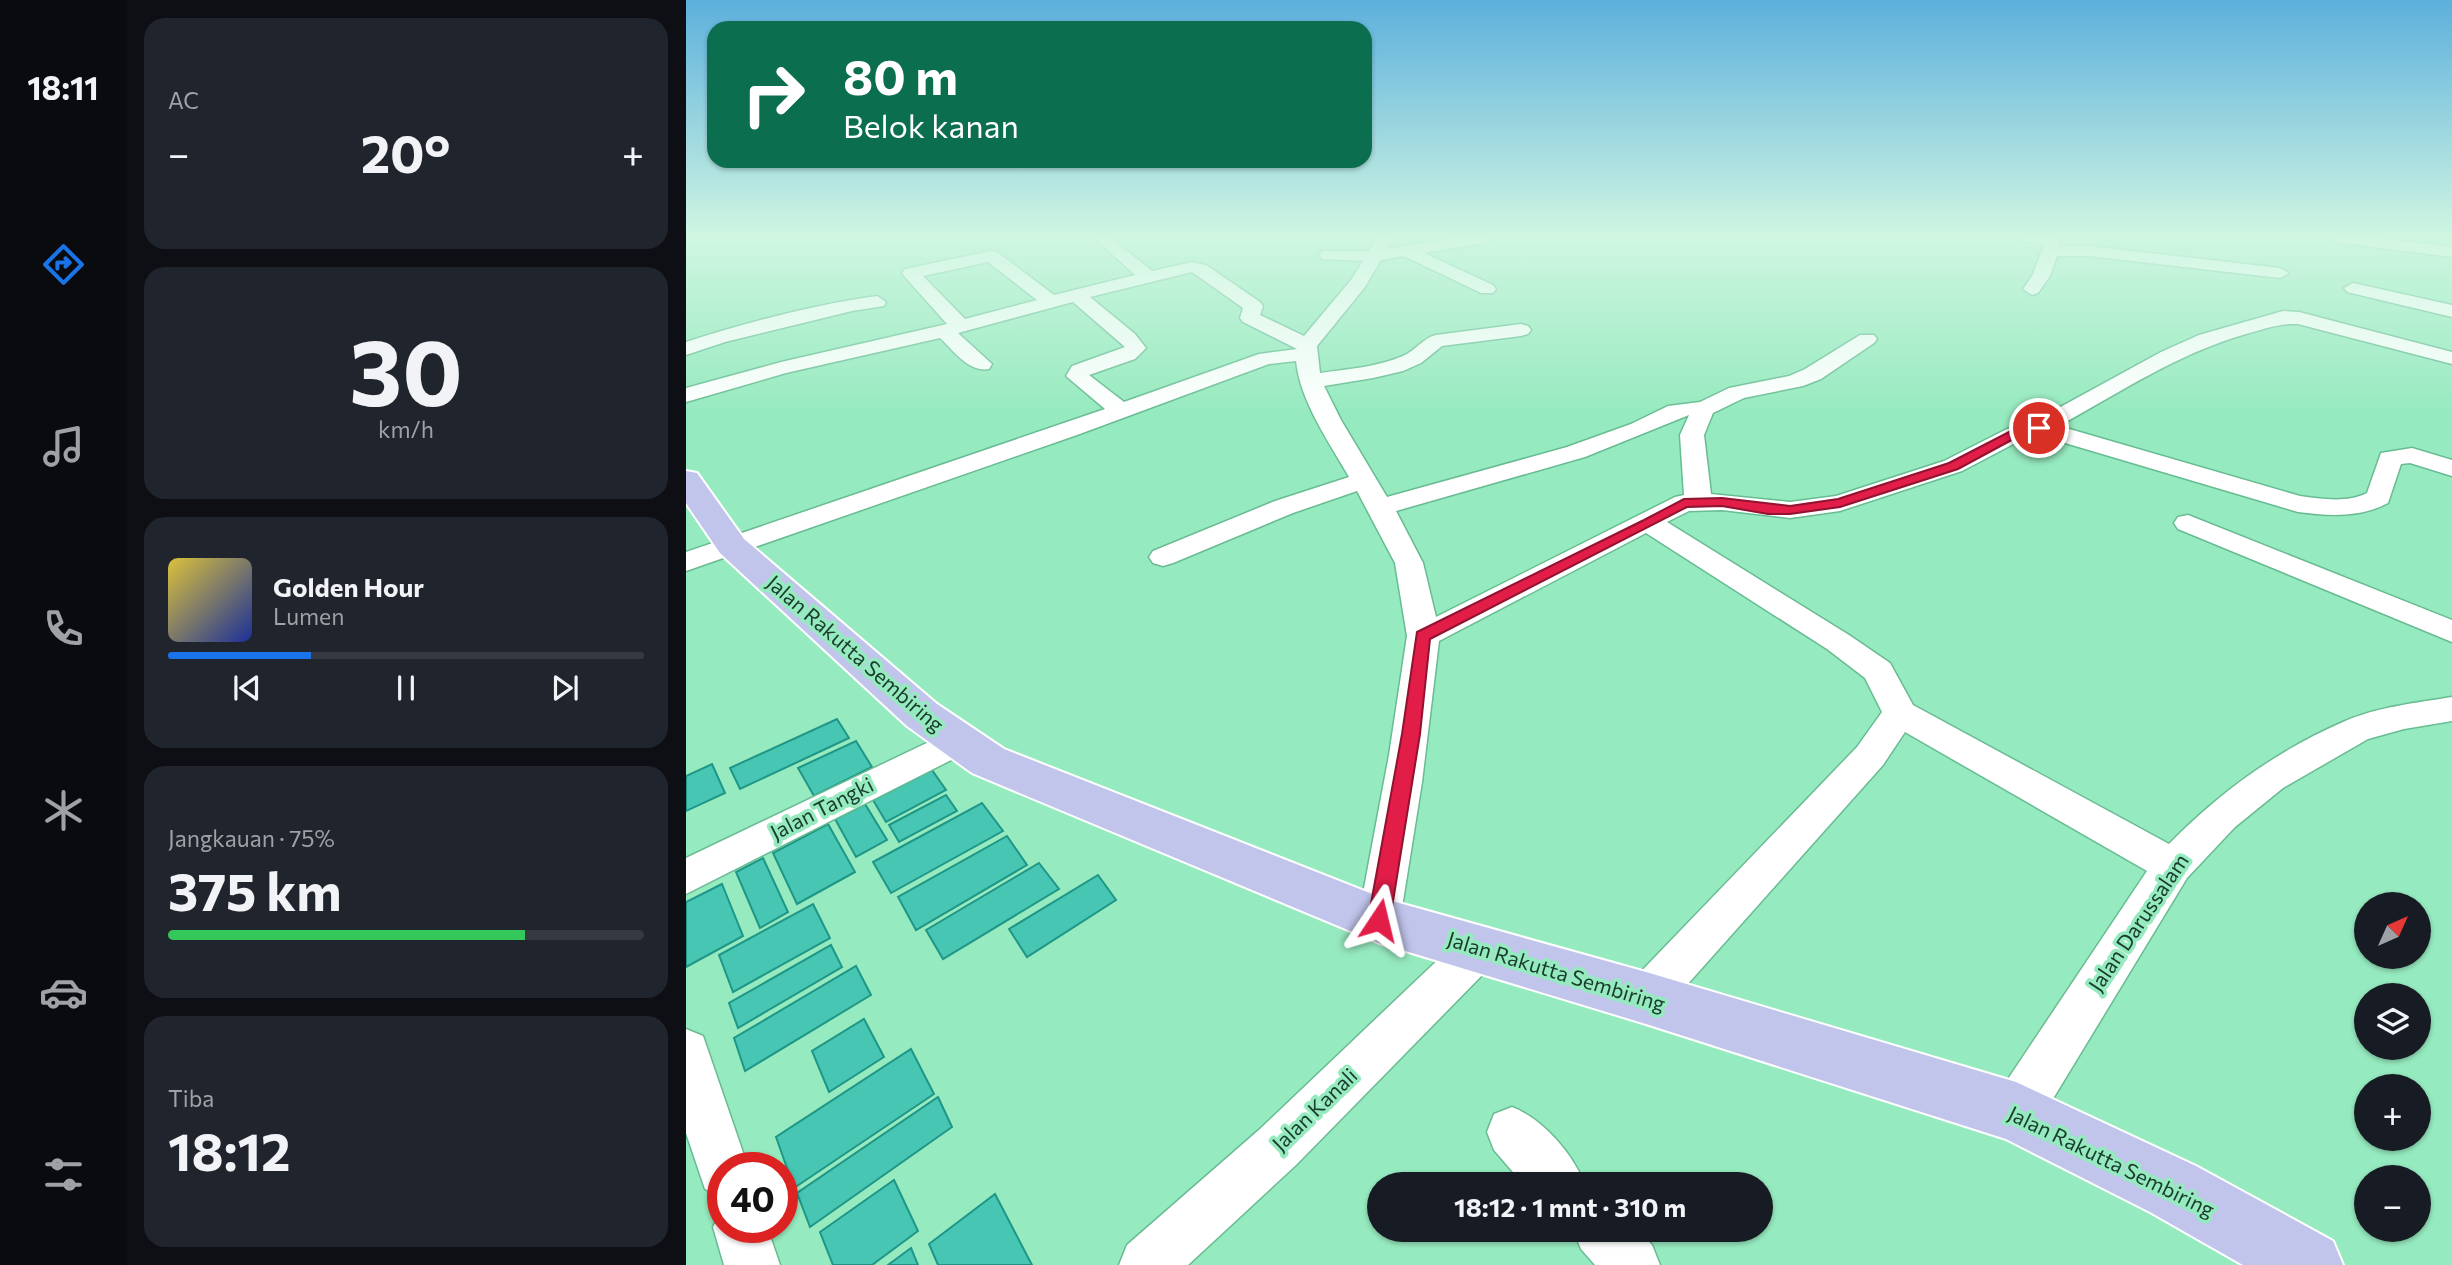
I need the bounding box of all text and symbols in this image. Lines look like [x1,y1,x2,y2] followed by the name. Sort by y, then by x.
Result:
[843,45,958,105] text: 80 m
[728,49,819,140] icon: right
[27,67,99,107] text: 18:11
[168,86,199,114] text: AC
[843,105,1019,145] text: Belok kanan
[361,120,451,184] text: 20°
[168,129,190,176] text: −
[622,129,644,176] text: +
[39,240,88,289] icon: directions
[349,313,463,425] text: 30
[2009,398,2069,458] pin
[2020,409,2058,447] icon: arrive
[378,415,434,443] text: km/h
[39,422,88,471] icon: music
[762,569,950,737] street label: Jalan Rakutta Sembiring
[273,571,424,602] text: Golden Hour
[273,602,344,630] text: Lumen
[39,604,88,653] icon: phone
[228,669,266,707] icon: previous
[387,669,425,707] icon: pause
[546,669,584,707] icon: next
[766,771,877,844] street label: Jalan Tangki
[39,786,88,835] icon: climate
[168,824,335,852] text: Jangkauan · 75%
[2082,849,2193,996] street label: Jalan Darussalam
[168,858,342,922] text: 375 km
[1342,883,1416,957] position arrow
[2354,892,2431,970] north arrow
[2354,892,2431,1242] map controls
[1444,925,1668,1016] street label: Jalan Rakutta Sembiring
[39,968,88,1017] icon: car
[2354,983,2431,1060] button: layers
[1266,1062,1362,1156] street label: Jalan Kanali
[2354,1074,2431,1151] button: +
[168,1084,214,1112] text: Tiba
[2004,1100,2219,1222] street label: Jalan Rakutta Sembiring
[168,1118,291,1182] text: 18:12
[39,1150,88,1199] icon: filters
[707,1152,798,1243] speed limit sign: 40
[2354,1165,2431,1242] button: −
[1454,1191,1686,1222] text: 18:12 · 1 mnt · 310 m

